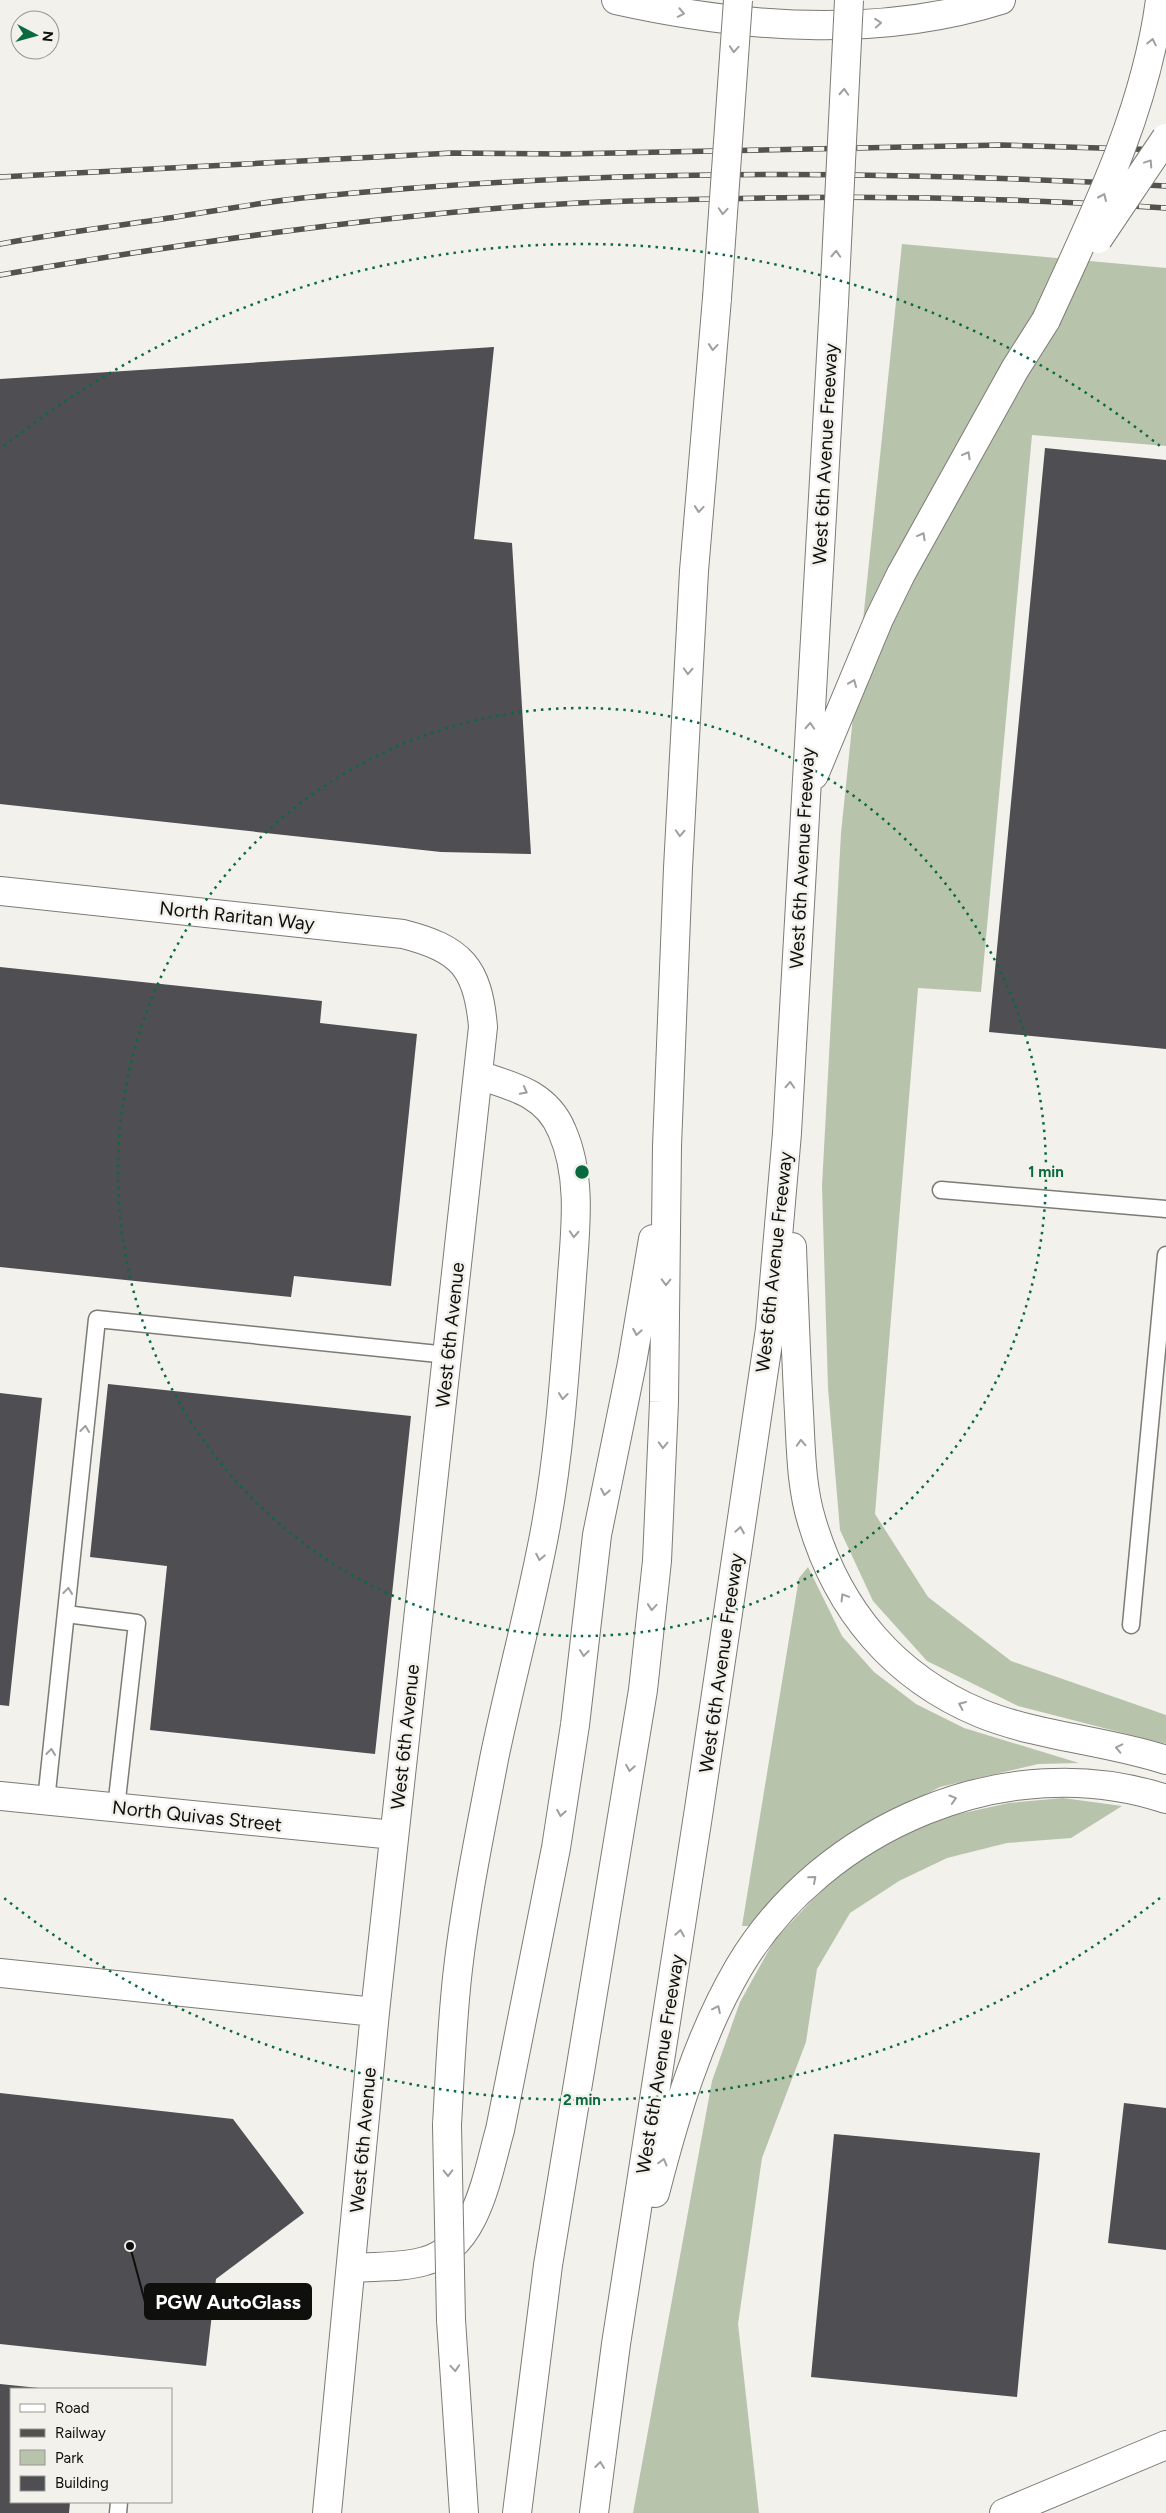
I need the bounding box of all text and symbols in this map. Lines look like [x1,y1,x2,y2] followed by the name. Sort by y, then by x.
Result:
[677,7,686,17] one-way arrow
[10,10,60,60] north arrow
[874,18,882,29] one-way arrow
[38,30,56,43] text: N
[1147,38,1157,47] one-way arrow
[729,45,740,53] one-way arrow
[839,87,850,95] one-way arrow
[1143,159,1152,168] one-way arrow
[1096,193,1107,202] one-way arrow
[718,207,729,215] one-way arrow
[831,250,841,258] one-way arrow
[707,343,718,351] one-way arrow
[808,343,842,565] street label: West 6th Avenue Freeway
[960,451,970,460] one-way arrow
[694,505,705,513] one-way arrow
[915,533,925,542] one-way arrow
[683,667,694,675] one-way arrow
[848,680,858,688] one-way arrow
[804,722,815,730] one-way arrow
[785,747,819,969] street label: West 6th Avenue Freeway
[674,829,685,837] one-way arrow
[158,896,316,936] street label: North Raritan Way
[784,1081,795,1089] one-way arrow
[518,1085,527,1095] one-way arrow
[751,1150,797,1374] street label: West 6th Avenue Freeway
[573,1163,591,1181] centre of rings
[1028,1163,1064,1181] text: 1 min
[569,1230,580,1238] one-way arrow
[431,1261,469,1409] street label: West 6th Avenue
[661,1278,671,1286] one-way arrow
[633,1328,643,1337] one-way arrow
[558,1393,569,1401] one-way arrow
[79,1425,90,1433] one-way arrow
[795,1439,806,1447] one-way arrow
[657,1441,668,1449] one-way arrow
[601,1487,611,1496] one-way arrow
[735,1526,745,1535] one-way arrow
[694,1551,748,1775] street label: West 6th Avenue Freeway
[535,1553,546,1561] one-way arrow
[62,1586,73,1594] one-way arrow
[841,1594,851,1603] one-way arrow
[647,1603,658,1611] one-way arrow
[579,1649,590,1657] one-way arrow
[386,1663,424,1811] street label: West 6th Avenue
[958,1701,967,1712] one-way arrow
[1114,1743,1123,1754] one-way arrow
[45,1748,56,1756] one-way arrow
[626,1763,636,1772] one-way arrow
[949,1795,957,1805] one-way arrow
[111,1796,283,1836] street label: North Quivas Street
[557,1809,567,1818] one-way arrow
[808,1876,817,1885] one-way arrow
[674,1929,685,1937] one-way arrow
[631,1953,689,2175] street label: West 6th Avenue Freeway
[711,2005,721,2014] one-way arrow
[345,2066,381,2214] street label: West 6th Avenue
[563,2091,601,2109] text: 2 min
[658,2158,668,2166] one-way arrow
[443,2170,453,2178] one-way arrow
[145,2284,311,2319] callout: PGW AutoGlass
[155,2290,301,2314] text: PGW AutoGlass
[449,2365,460,2373] one-way arrow
[10,2388,172,2503] legend
[55,2399,90,2417] text: Road
[55,2424,106,2442] text: Railway
[55,2449,84,2467] text: Park
[594,2460,605,2468] one-way arrow
[55,2474,109,2492] text: Building

